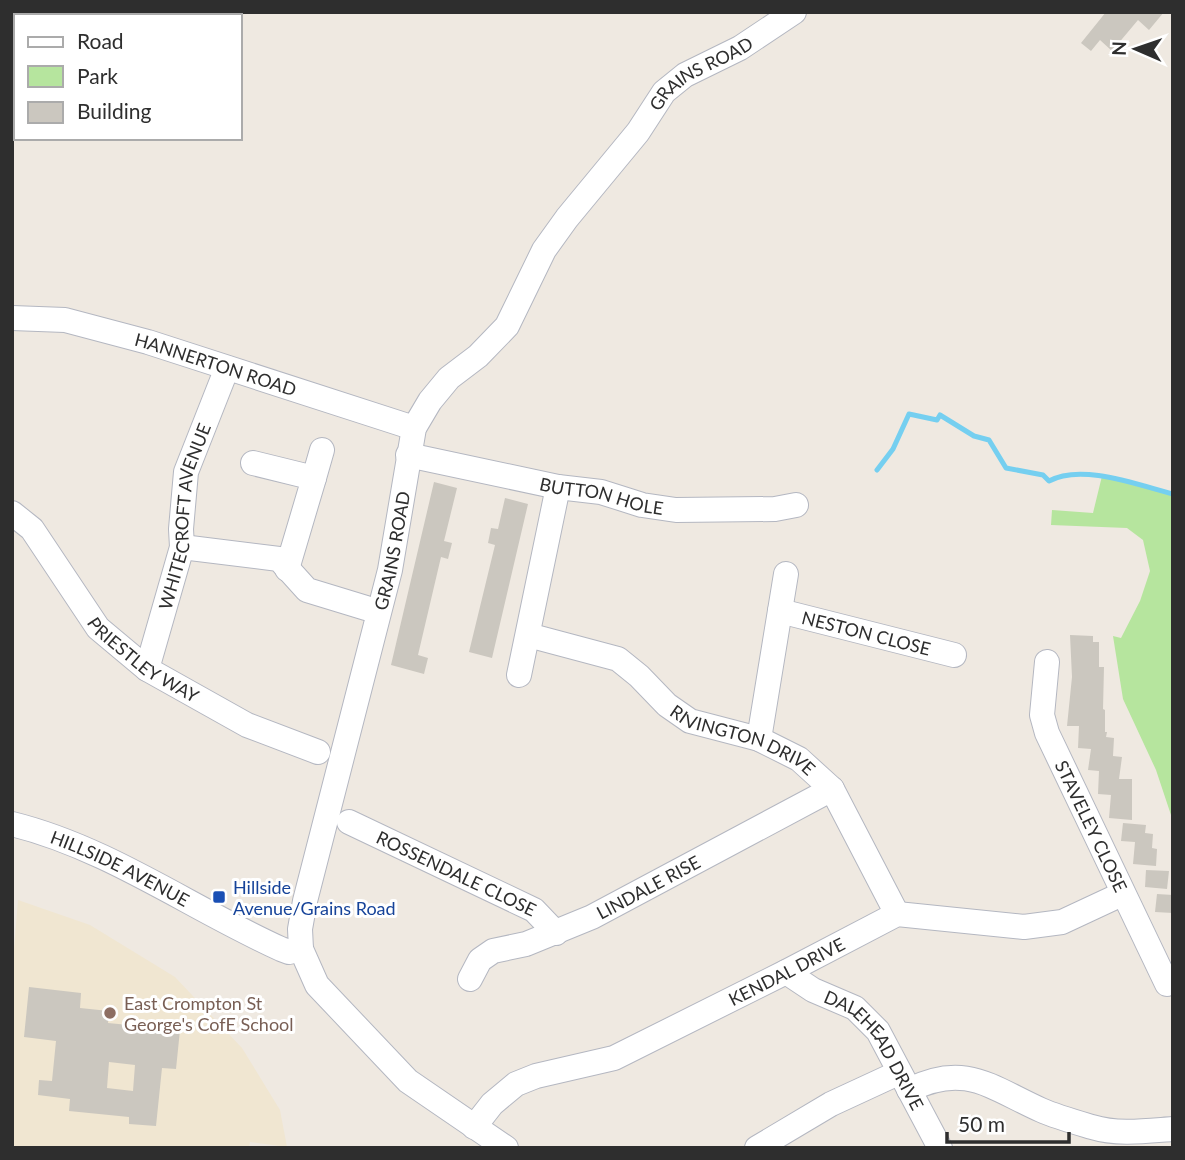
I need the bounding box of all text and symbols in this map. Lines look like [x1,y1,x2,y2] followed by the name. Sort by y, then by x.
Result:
[14,14,242,140] legend
[1101,14,1171,84] north arrow
[77,28,124,53] text: Road
[644,32,757,114] street label: GRAINS ROAD
[1107,41,1130,56] text: N
[77,63,118,88] text: Park
[77,98,152,123] text: Building
[132,328,299,400] street label: HANNERTON ROAD
[154,420,215,612] street label: WHITECROFT AVENUE
[538,472,665,519] street label: BUTTON HOLE
[369,489,414,613] street label: GRAINS ROAD
[800,606,933,660] street label: NESTON CLOSE
[83,613,203,707] street label: PRIESTLEY WAY
[666,700,820,780] street label: RIVINGTON DRIVE
[1051,757,1132,895] street label: STAVELEY CLOSE
[48,826,193,911] street label: HILLSIDE AVENUE
[373,826,540,920] street label: ROSSENDALE CLOSE
[593,850,704,924] street label: LINDALE RISE
[233,876,396,919] place label: Hillside Avenue/Grains Road
[211,889,227,905] marker: Hillside Avenue/Grains Road
[725,932,848,1010] street label: KENDAL DRIVE
[821,985,929,1114] street label: DALEHEAD DRIVE
[124,992,294,1035] place label: East Crompton St George's CofE School
[102,1005,118,1021] marker: East Crompton St George's CofE School
[947,1100,1070,1144] scale bar
[958,1111,1005,1136] text: 50 m

